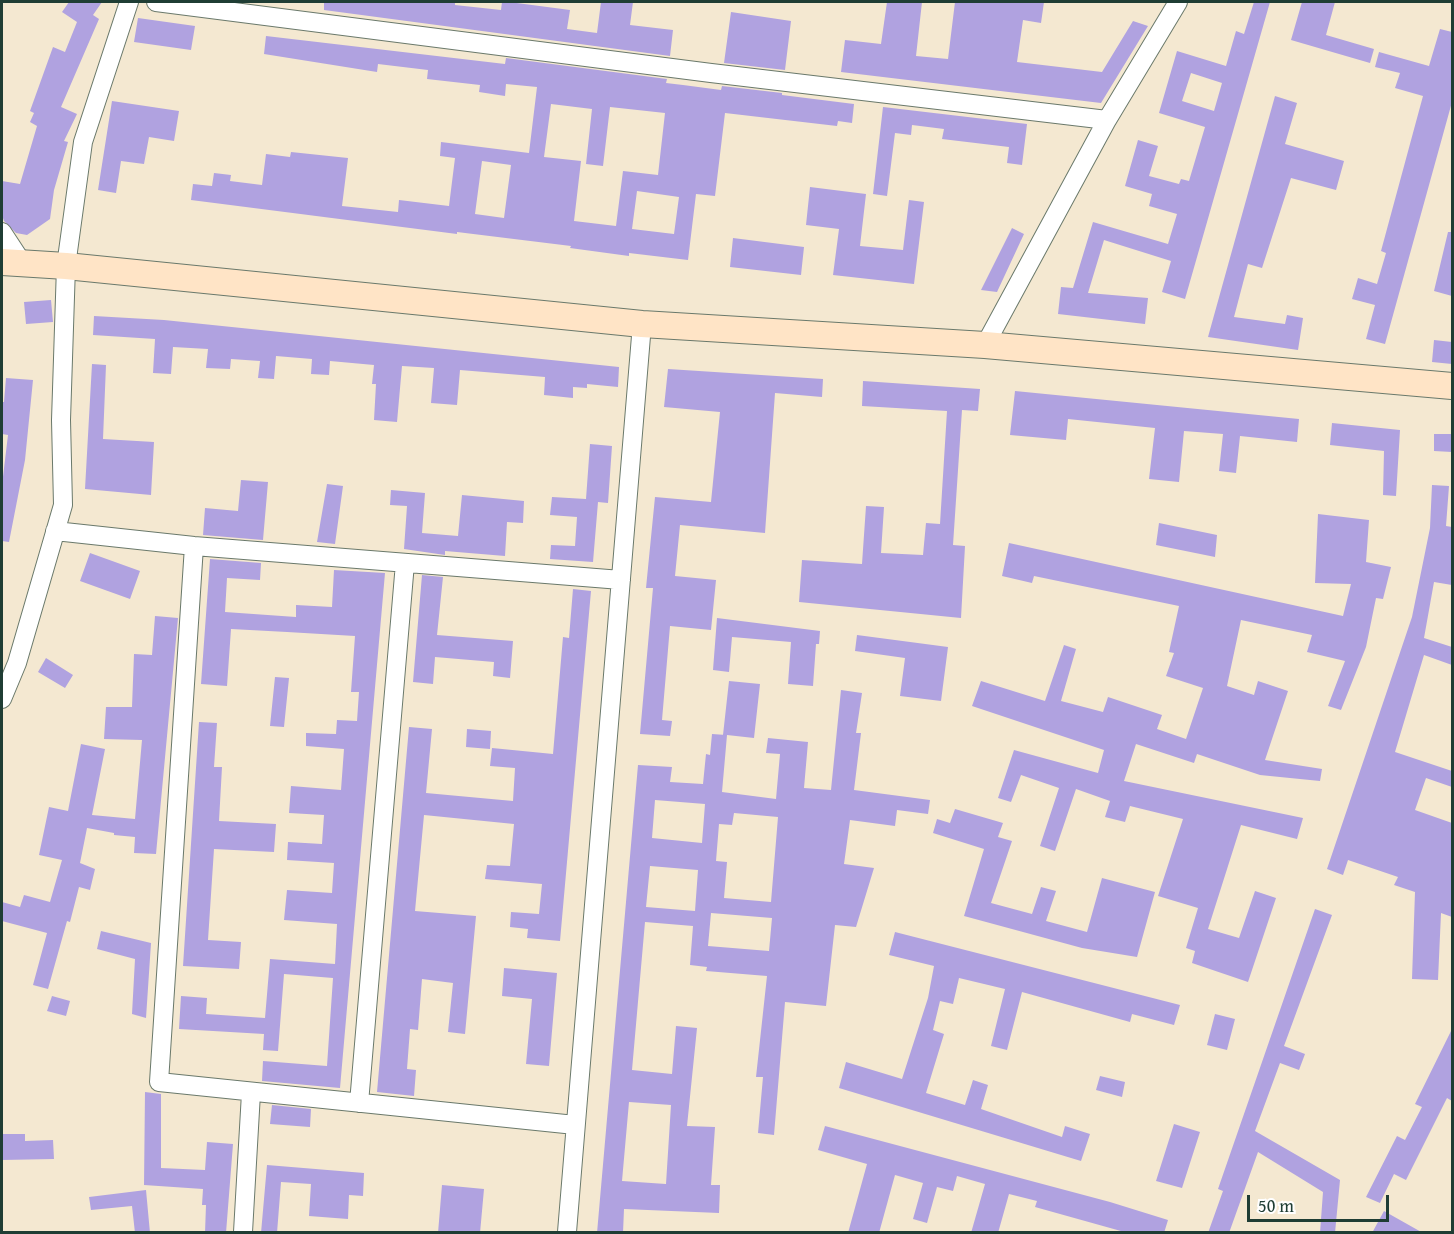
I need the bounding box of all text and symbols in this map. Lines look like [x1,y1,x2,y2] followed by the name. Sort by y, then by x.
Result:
[1250,1183,1392,1221] scale bar
[1258,1192,1294,1219] text: 50 m

